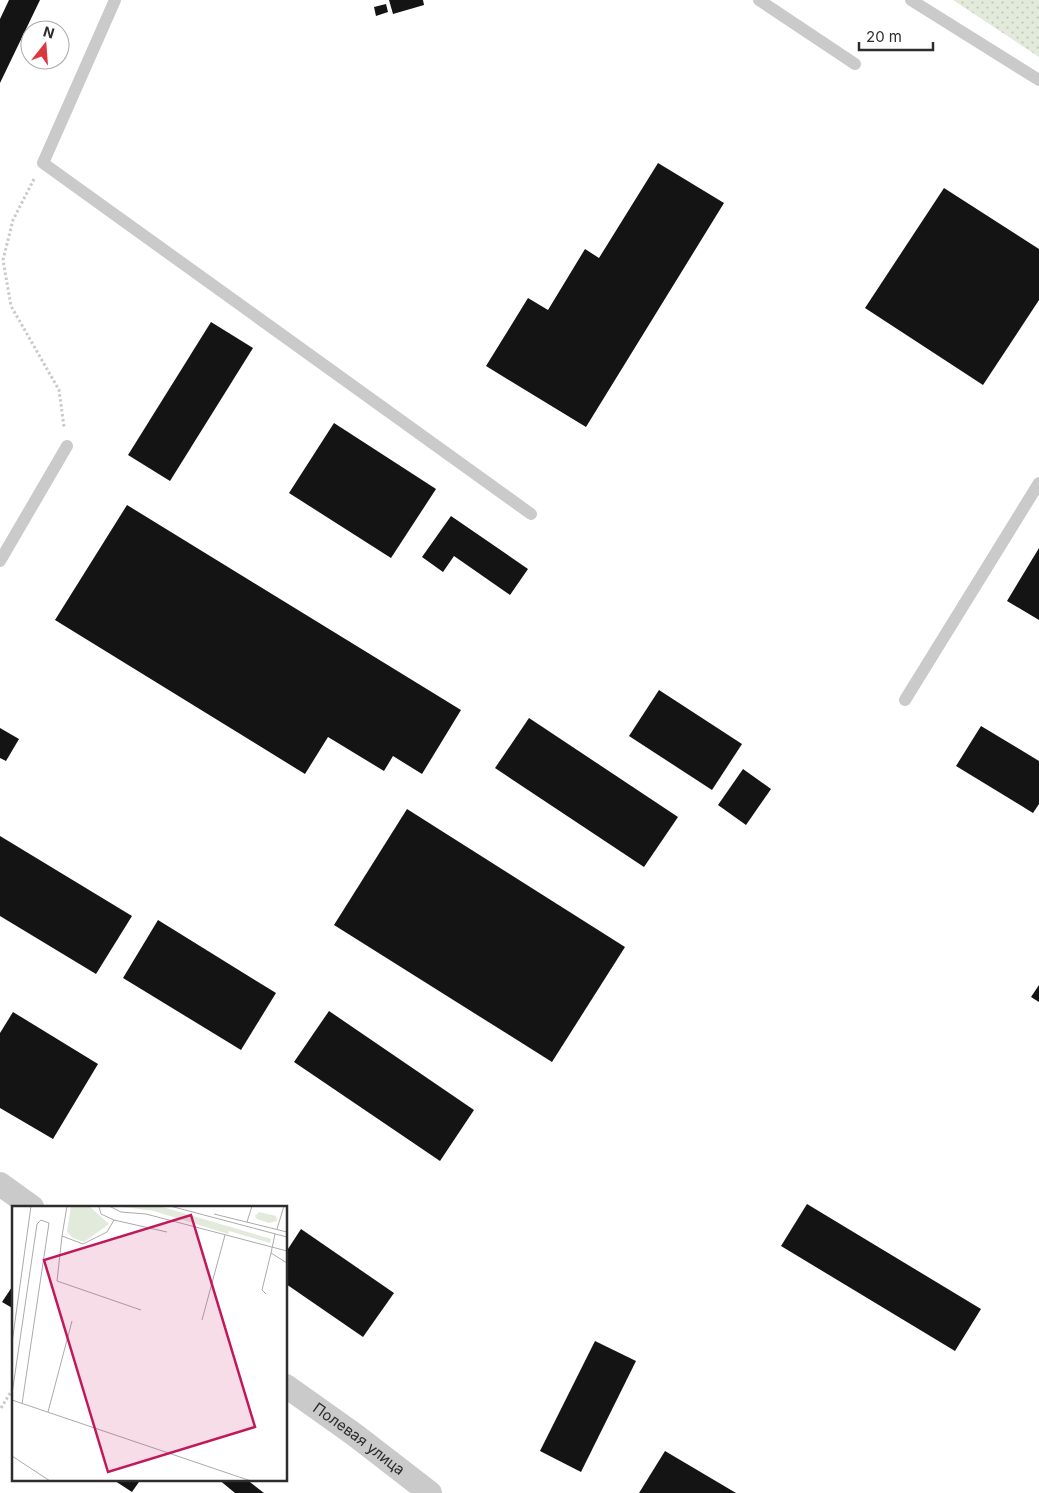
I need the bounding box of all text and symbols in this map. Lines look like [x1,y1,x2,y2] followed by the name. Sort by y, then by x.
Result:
[20,20,70,70] north arrow
[859,20,933,52] scale bar
[41,22,57,42] text: N
[866,27,902,46] text: 20 m
[12,1206,288,1480] inset map
[309,1398,409,1479] street label: Полевая улица

